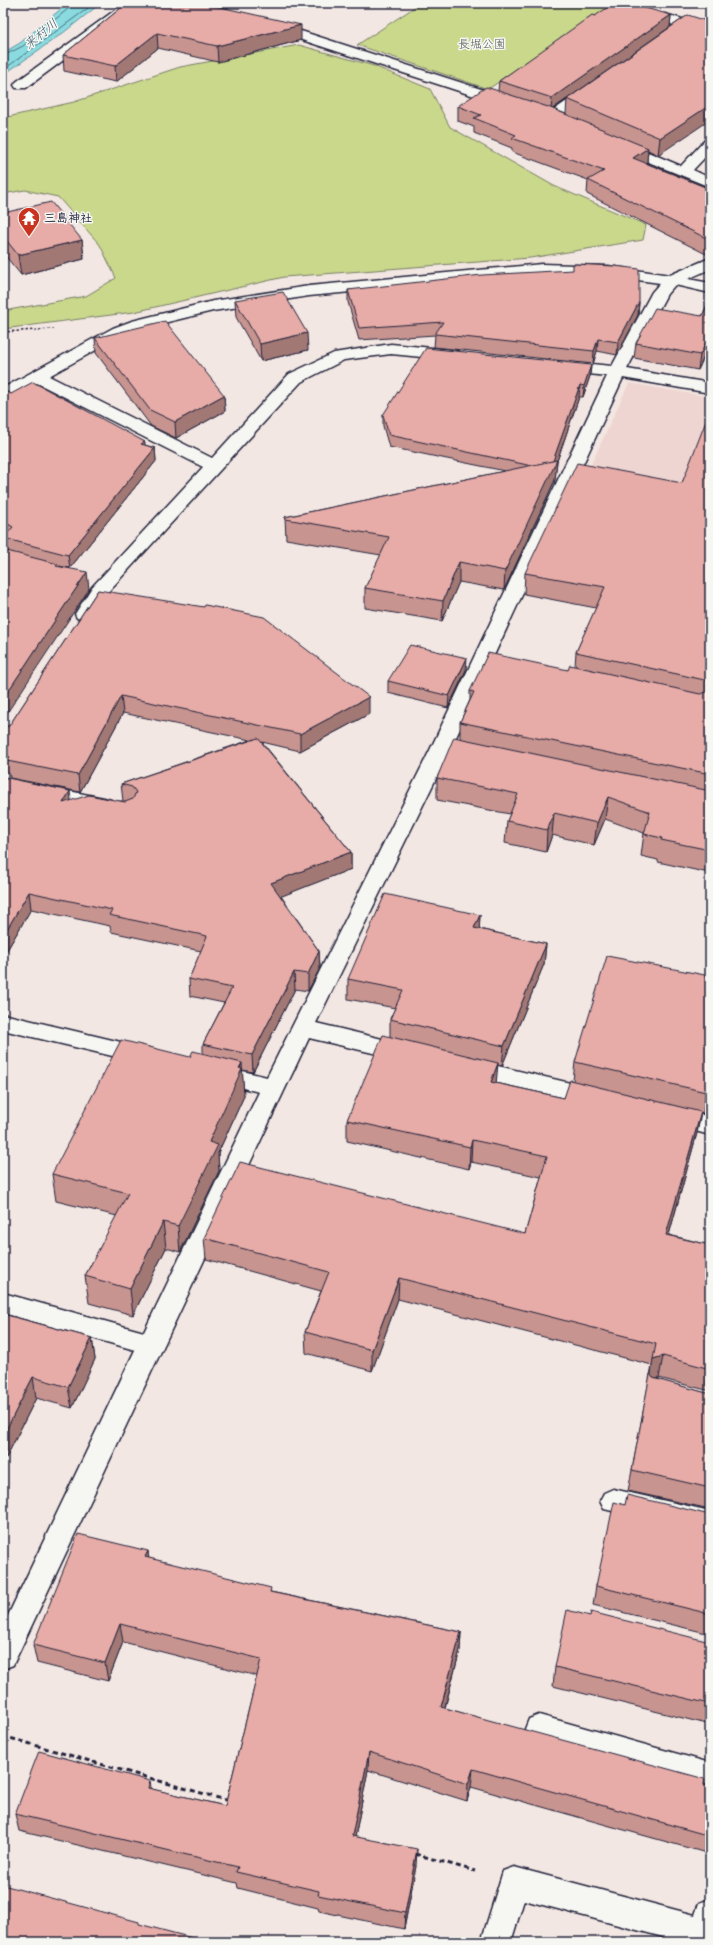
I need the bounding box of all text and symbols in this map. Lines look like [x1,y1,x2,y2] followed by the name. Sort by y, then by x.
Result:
[21,16,61,52] water label: 来村川
[458,37,506,52] park label: 長堀公園
[16,205,42,238] temple icon: 三島神社
[44,211,92,226] place label: 三島神社

